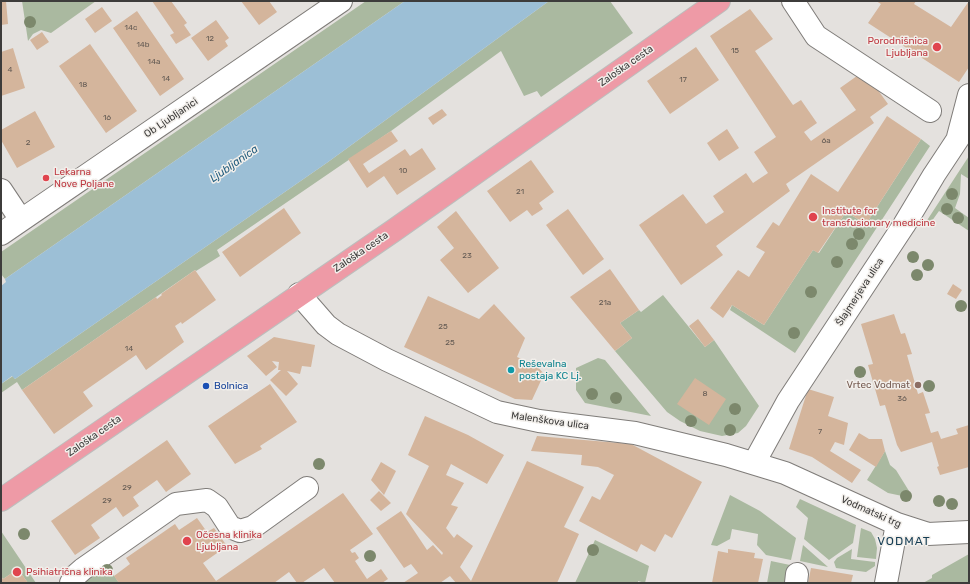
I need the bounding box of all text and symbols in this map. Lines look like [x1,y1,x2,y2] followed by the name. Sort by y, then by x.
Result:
[125,23,137,33] house number: 14c
[206,34,214,44] house number: 12
[867,35,928,58] place label: Porodnišnica Ljubljana
[136,40,150,50] house number: 14b
[931,41,943,53] marker: Porodnišnica Ljubljana
[597,43,655,89] street label: Zaloška cesta
[731,46,739,56] house number: 15
[148,57,160,67] house number: 14a
[8,65,12,75] house number: 4
[162,74,170,84] house number: 14
[679,75,687,85] house number: 17
[79,80,87,90] house number: 18
[142,96,200,140] street label: Ob Ljubljanici
[103,113,111,123] house number: 16
[821,136,831,146] house number: 6a
[26,138,30,148] house number: 2
[207,143,261,185] water label: Ljubljanica
[54,166,114,190] place label: Lekarna Nove Poljane
[399,166,407,176] house number: 10
[41,173,51,183] marker: Lekarna Nove Poljane
[516,187,524,197] house number: 21
[822,205,935,228] place label: Institute for transfusionary medicine
[807,211,819,223] marker: Institute for transfusionary medicine
[331,229,391,275] street label: Zaloška cesta
[462,251,472,261] house number: 23
[834,256,886,328] street label: Šlajmerjeva ulica
[599,298,611,308] house number: 21a
[438,322,448,332] house number: 25
[445,338,455,348] house number: 25
[125,344,133,354] house number: 14
[519,358,581,382] place label: Reševalna postaja KC Lj.
[506,365,516,375] marker: Reševalna postaja KC Lj.
[847,379,910,391] place label: Vrtec Vodmat
[214,380,248,392] place label: Bolnica
[913,380,923,390] marker: Vrtec Vodmat
[201,381,211,391] marker: Bolnica
[702,389,708,399] house number: 8
[897,394,907,404] house number: 36
[510,410,590,432] street label: Malenškova ulica
[65,413,123,459] street label: Zaloška cesta
[818,427,822,437] house number: 7
[122,483,132,493] house number: 29
[839,493,903,531] street label: Vodmatski trg
[102,496,112,506] house number: 29
[196,529,262,552] place label: Očesna klinika Ljubljana
[181,535,193,547] marker: Očesna klinika Ljubljana
[877,535,931,549] district label: VODMAT
[11,566,23,578] marker: Psihiatrična klinika
[26,566,113,578] place label: Psihiatrična klinika

